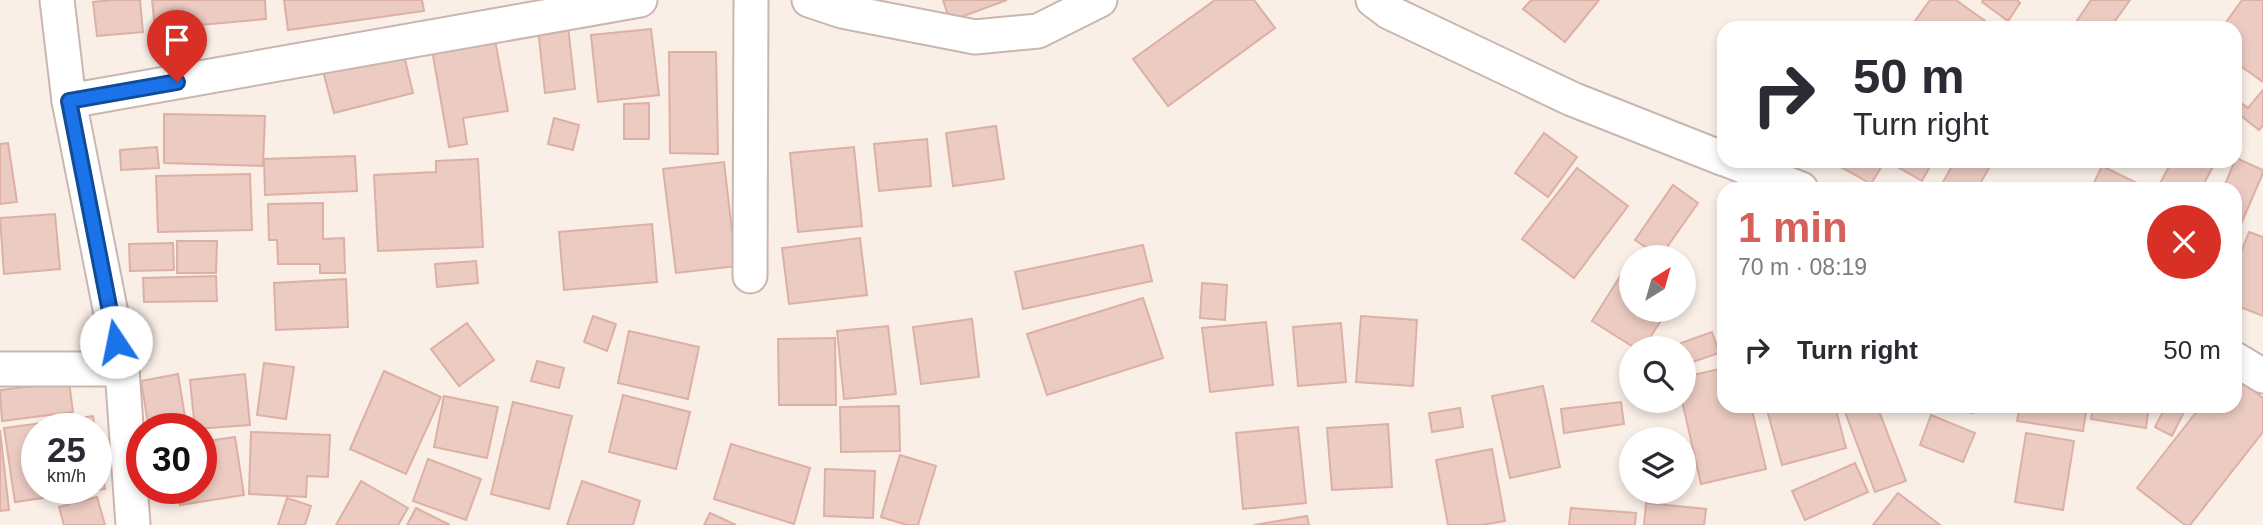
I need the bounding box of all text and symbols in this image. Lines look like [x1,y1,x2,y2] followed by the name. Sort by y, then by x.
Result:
[147,10,207,82] pin
[158,21,196,59] icon: arrive
[1738,49,1829,140] icon: right
[1853,49,1965,103] text: 50 m
[1853,106,1989,142] text: Turn right
[1738,204,1848,251] text: 1 min
[2147,205,2221,279] button: close
[1619,245,1696,322] north arrow
[1619,245,1696,504] map controls
[1738,254,1867,280] text: 70 m · 08:19
[79,305,153,379] position arrow
[1738,331,1776,369] icon: right
[1797,335,1918,365] text: Turn right
[2163,335,2221,365] text: 50 m
[1619,336,1696,413] button: search
[126,413,217,504] speed limit sign: 30
[1619,427,1696,504] button: layers
[47,430,86,469] text: 25
[47,466,86,486] text: km/h

